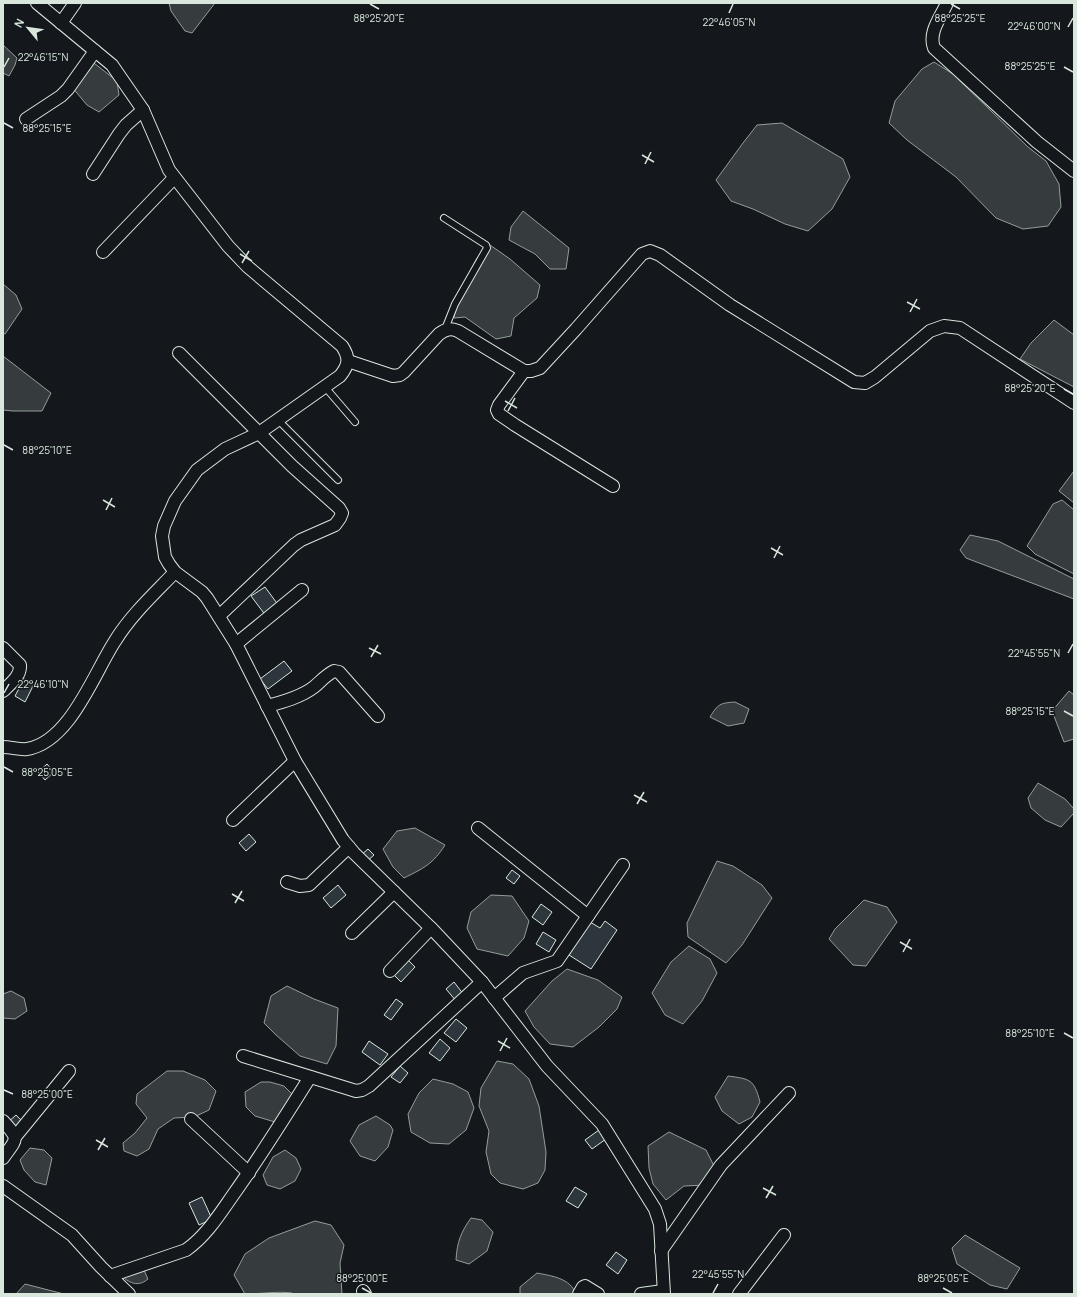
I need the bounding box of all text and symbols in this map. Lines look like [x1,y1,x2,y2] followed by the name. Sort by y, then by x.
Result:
[8,8,48,48] north arrow
[353,11,405,25] text: 88°25'20"E
[935,11,986,25] text: 88°25'25"E
[703,15,756,29] text: 22°46'05"N
[10,16,27,30] text: N
[1007,19,1061,33] text: 22°46'00"N
[18,50,68,64] text: 22°46'15"N
[1005,59,1056,73] text: 88°25'25"E
[22,121,72,135] text: 88°25'15"E
[1004,381,1056,395] text: 88°25'20"E
[22,443,72,457] text: 88°25'10"E
[1008,646,1060,660] text: 22°45'55"N
[18,677,69,691] text: 22°46'10"N
[1005,704,1055,718] text: 88°25'15"E
[21,765,73,779] text: 88°25'05"E
[1005,1026,1055,1040] text: 88°25'10"E
[21,1087,73,1101] text: 88°25'00"E
[692,1267,744,1281] text: 22°45'55"N
[336,1271,388,1285] text: 88°25'00"E
[917,1271,969,1285] text: 88°25'05"E

